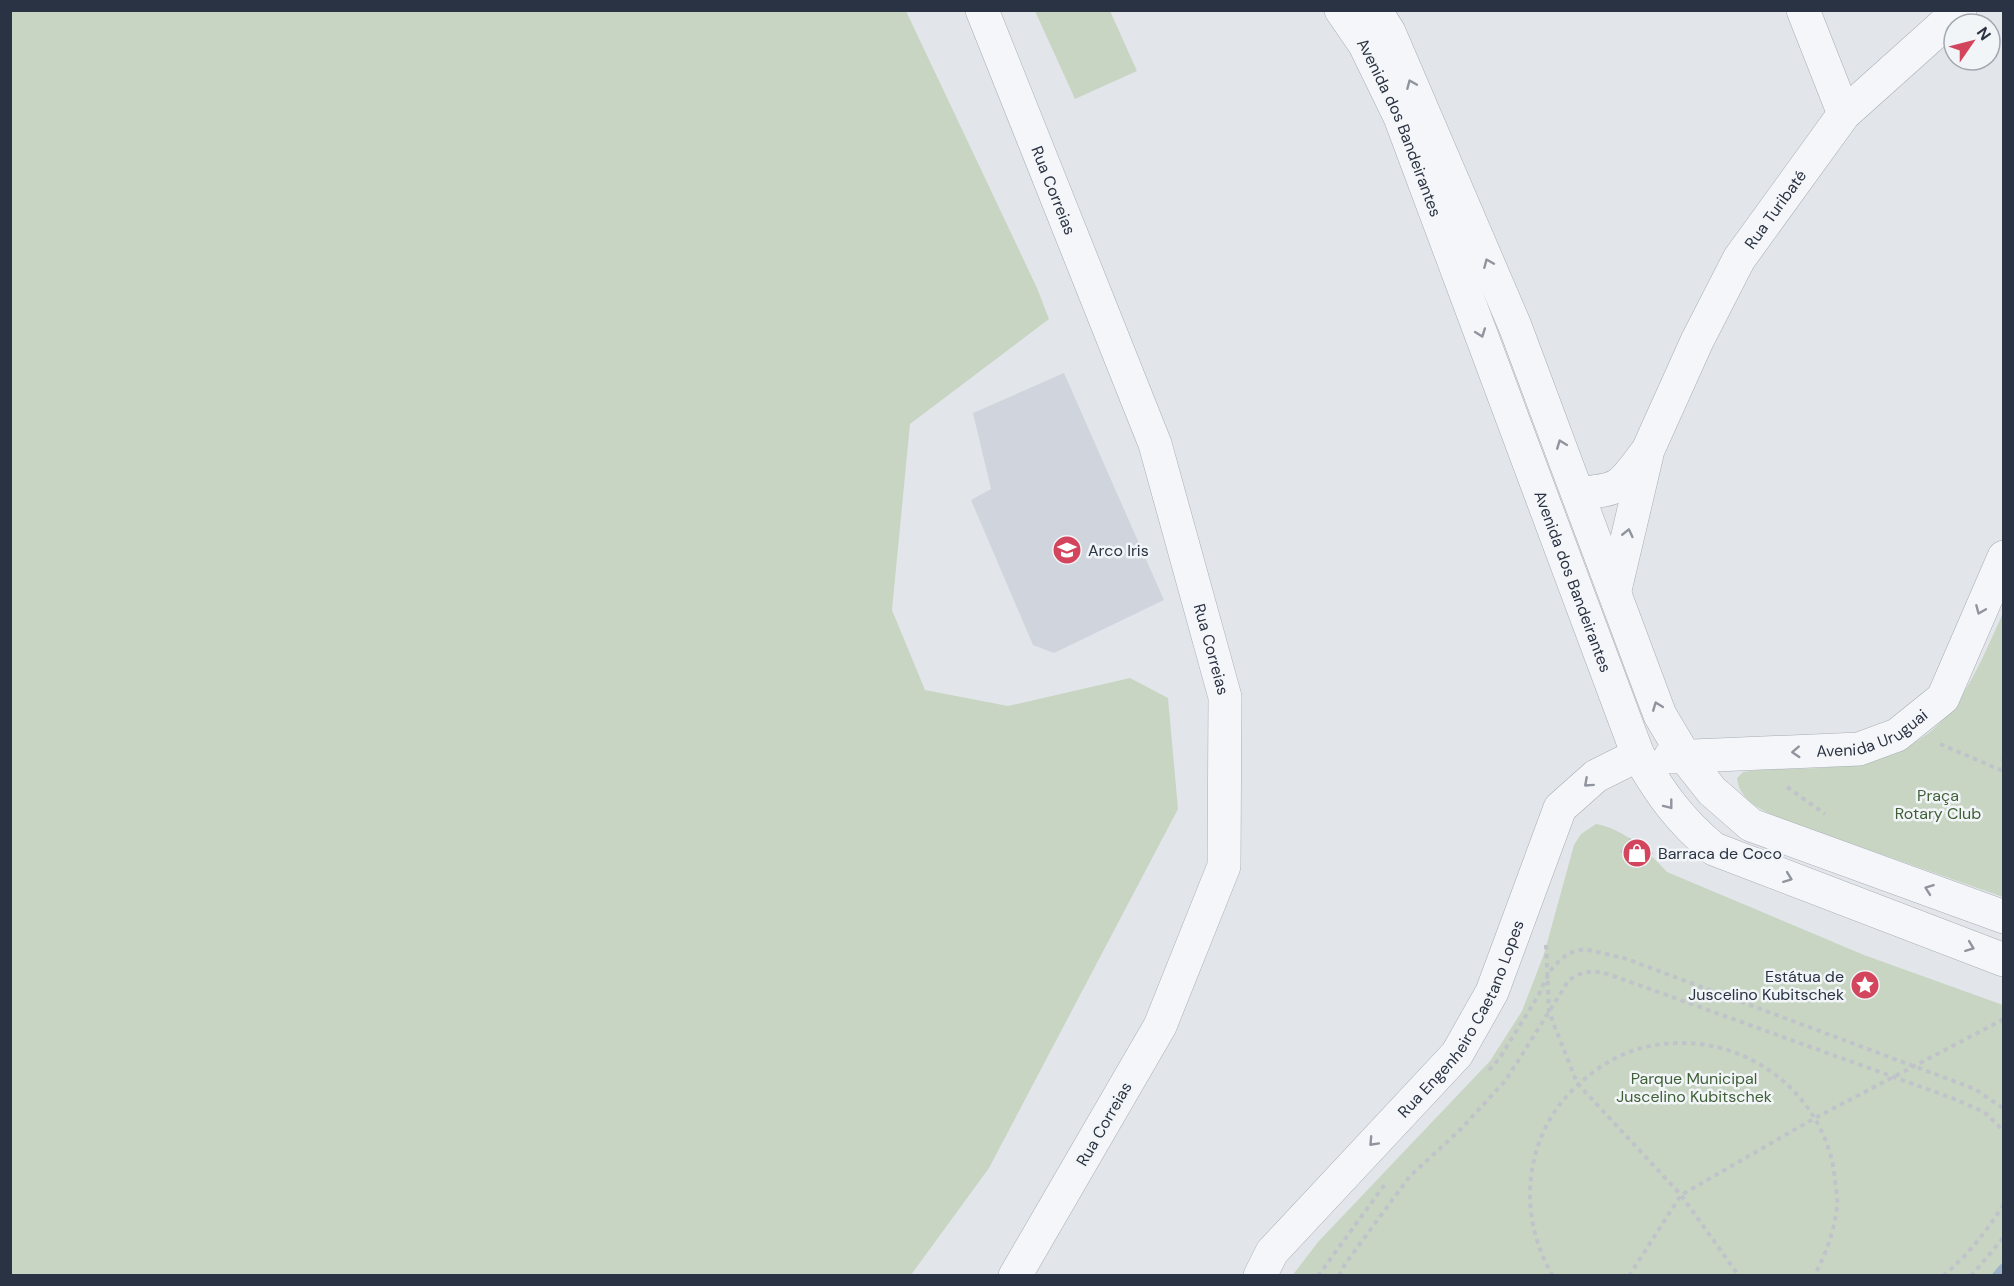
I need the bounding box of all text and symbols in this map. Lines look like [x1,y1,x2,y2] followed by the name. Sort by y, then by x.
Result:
[1942,12,2002,72] north arrow
[1972,23,1996,44] text: N
[1353,34,1447,220] street label: Avenida dos Bandeirantes
[1406,79,1418,90] one-way arrow
[1027,143,1081,238] street label: Rua Correias
[1739,166,1811,253] street label: Rua Turibaté
[1483,258,1495,269] one-way arrow
[1473,327,1486,338] one-way arrow
[1556,439,1568,450] one-way arrow
[1530,487,1617,675] street label: Avenida dos Bandeirantes
[1621,528,1634,538] one-way arrow
[1051,534,1083,566] school or university icon: Arco Iris
[1088,540,1149,561] place label: Arco Iris
[1189,601,1234,697] street label: Rua Correias
[1976,604,1988,615] one-way arrow
[1652,701,1664,712] one-way arrow
[1816,704,1932,761] street label: Avenida Uruguai
[1791,746,1800,759] one-way arrow
[1584,776,1595,787] one-way arrow
[1895,785,1981,824] park label: Praça Rotary Club
[1662,798,1673,809] one-way arrow
[1621,837,1653,869] shop icon: Barraca de Coco
[1658,843,1782,864] place label: Barraca de Coco
[1782,870,1793,883] one-way arrow
[1924,884,1935,897] one-way arrow
[1393,917,1528,1122] street label: Rua Engenheiro Caetano Lopes
[1964,940,1975,953] one-way arrow
[1688,966,1844,1005] place label: Estátua de Juscelino Kubitschek
[1849,969,1881,1001] place icon: Estátua de Juscelino Kubitschek
[1616,1068,1772,1107] park label: Parque Municipal Juscelino Kubitschek
[1071,1078,1137,1170] street label: Rua Correias
[1369,1136,1380,1146] one-way arrow

